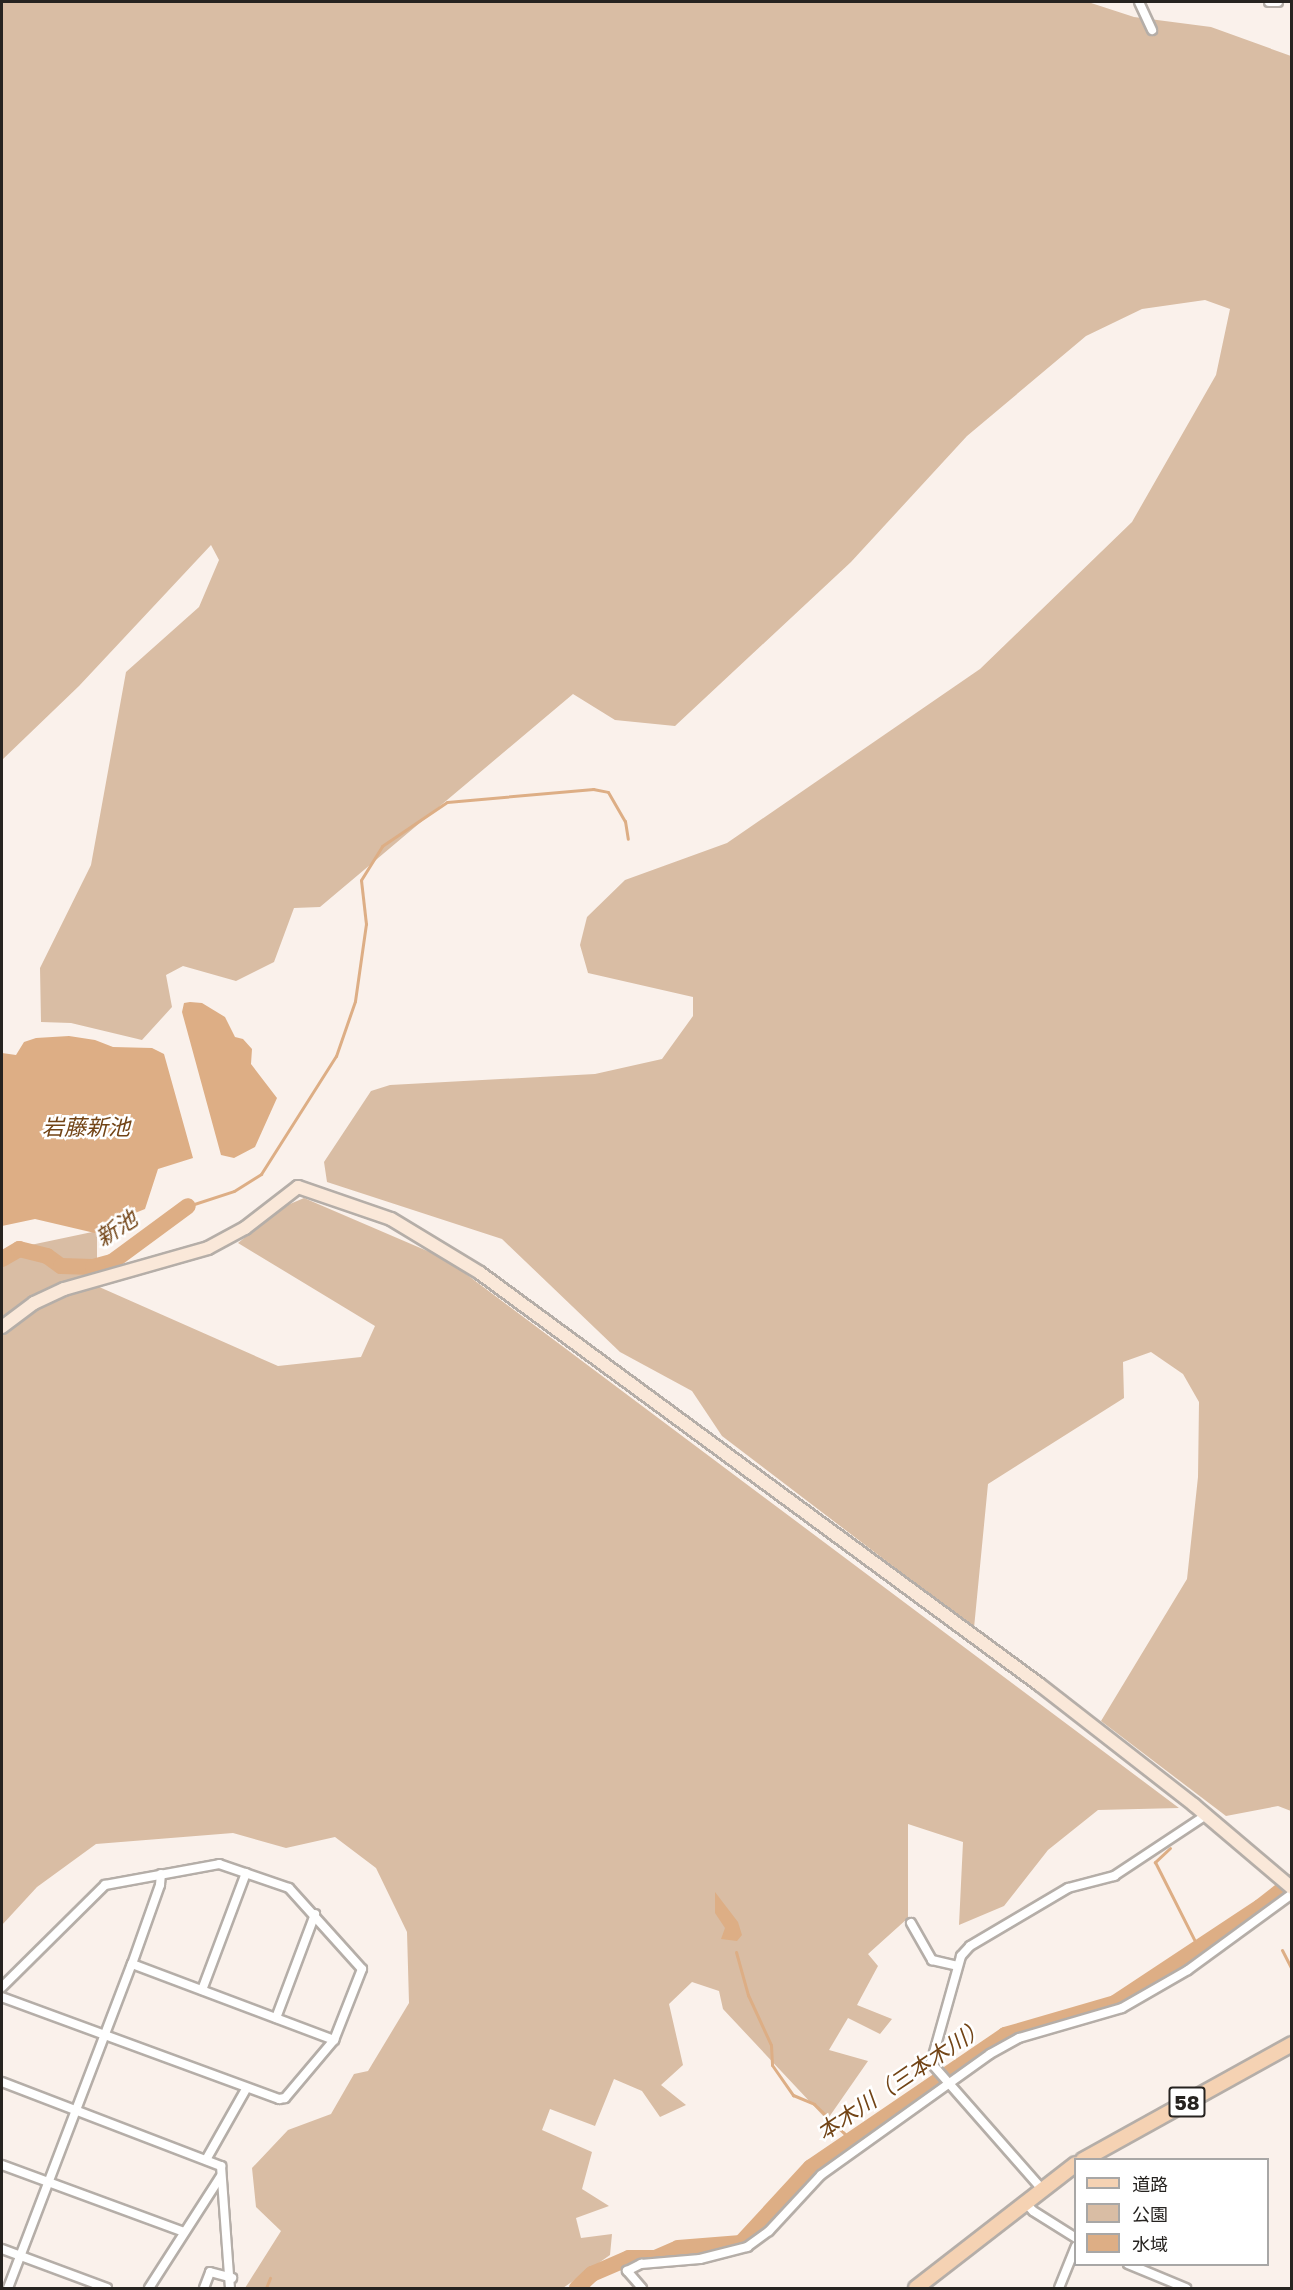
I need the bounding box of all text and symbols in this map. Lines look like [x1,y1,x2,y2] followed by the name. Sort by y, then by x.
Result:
[42,1114,130,1140] water label: 岩藤新池
[90,1205,142,1251] water label: 新池
[812,2013,990,2145] water label: 本木川（三本木川）
[1168,2085,1206,2119] road number: 58
[1074,2158,1269,2266] legend
[1132,2173,1168,2195] text: 道路
[1132,2203,1168,2225] text: 公園
[1132,2233,1168,2255] text: 水域

